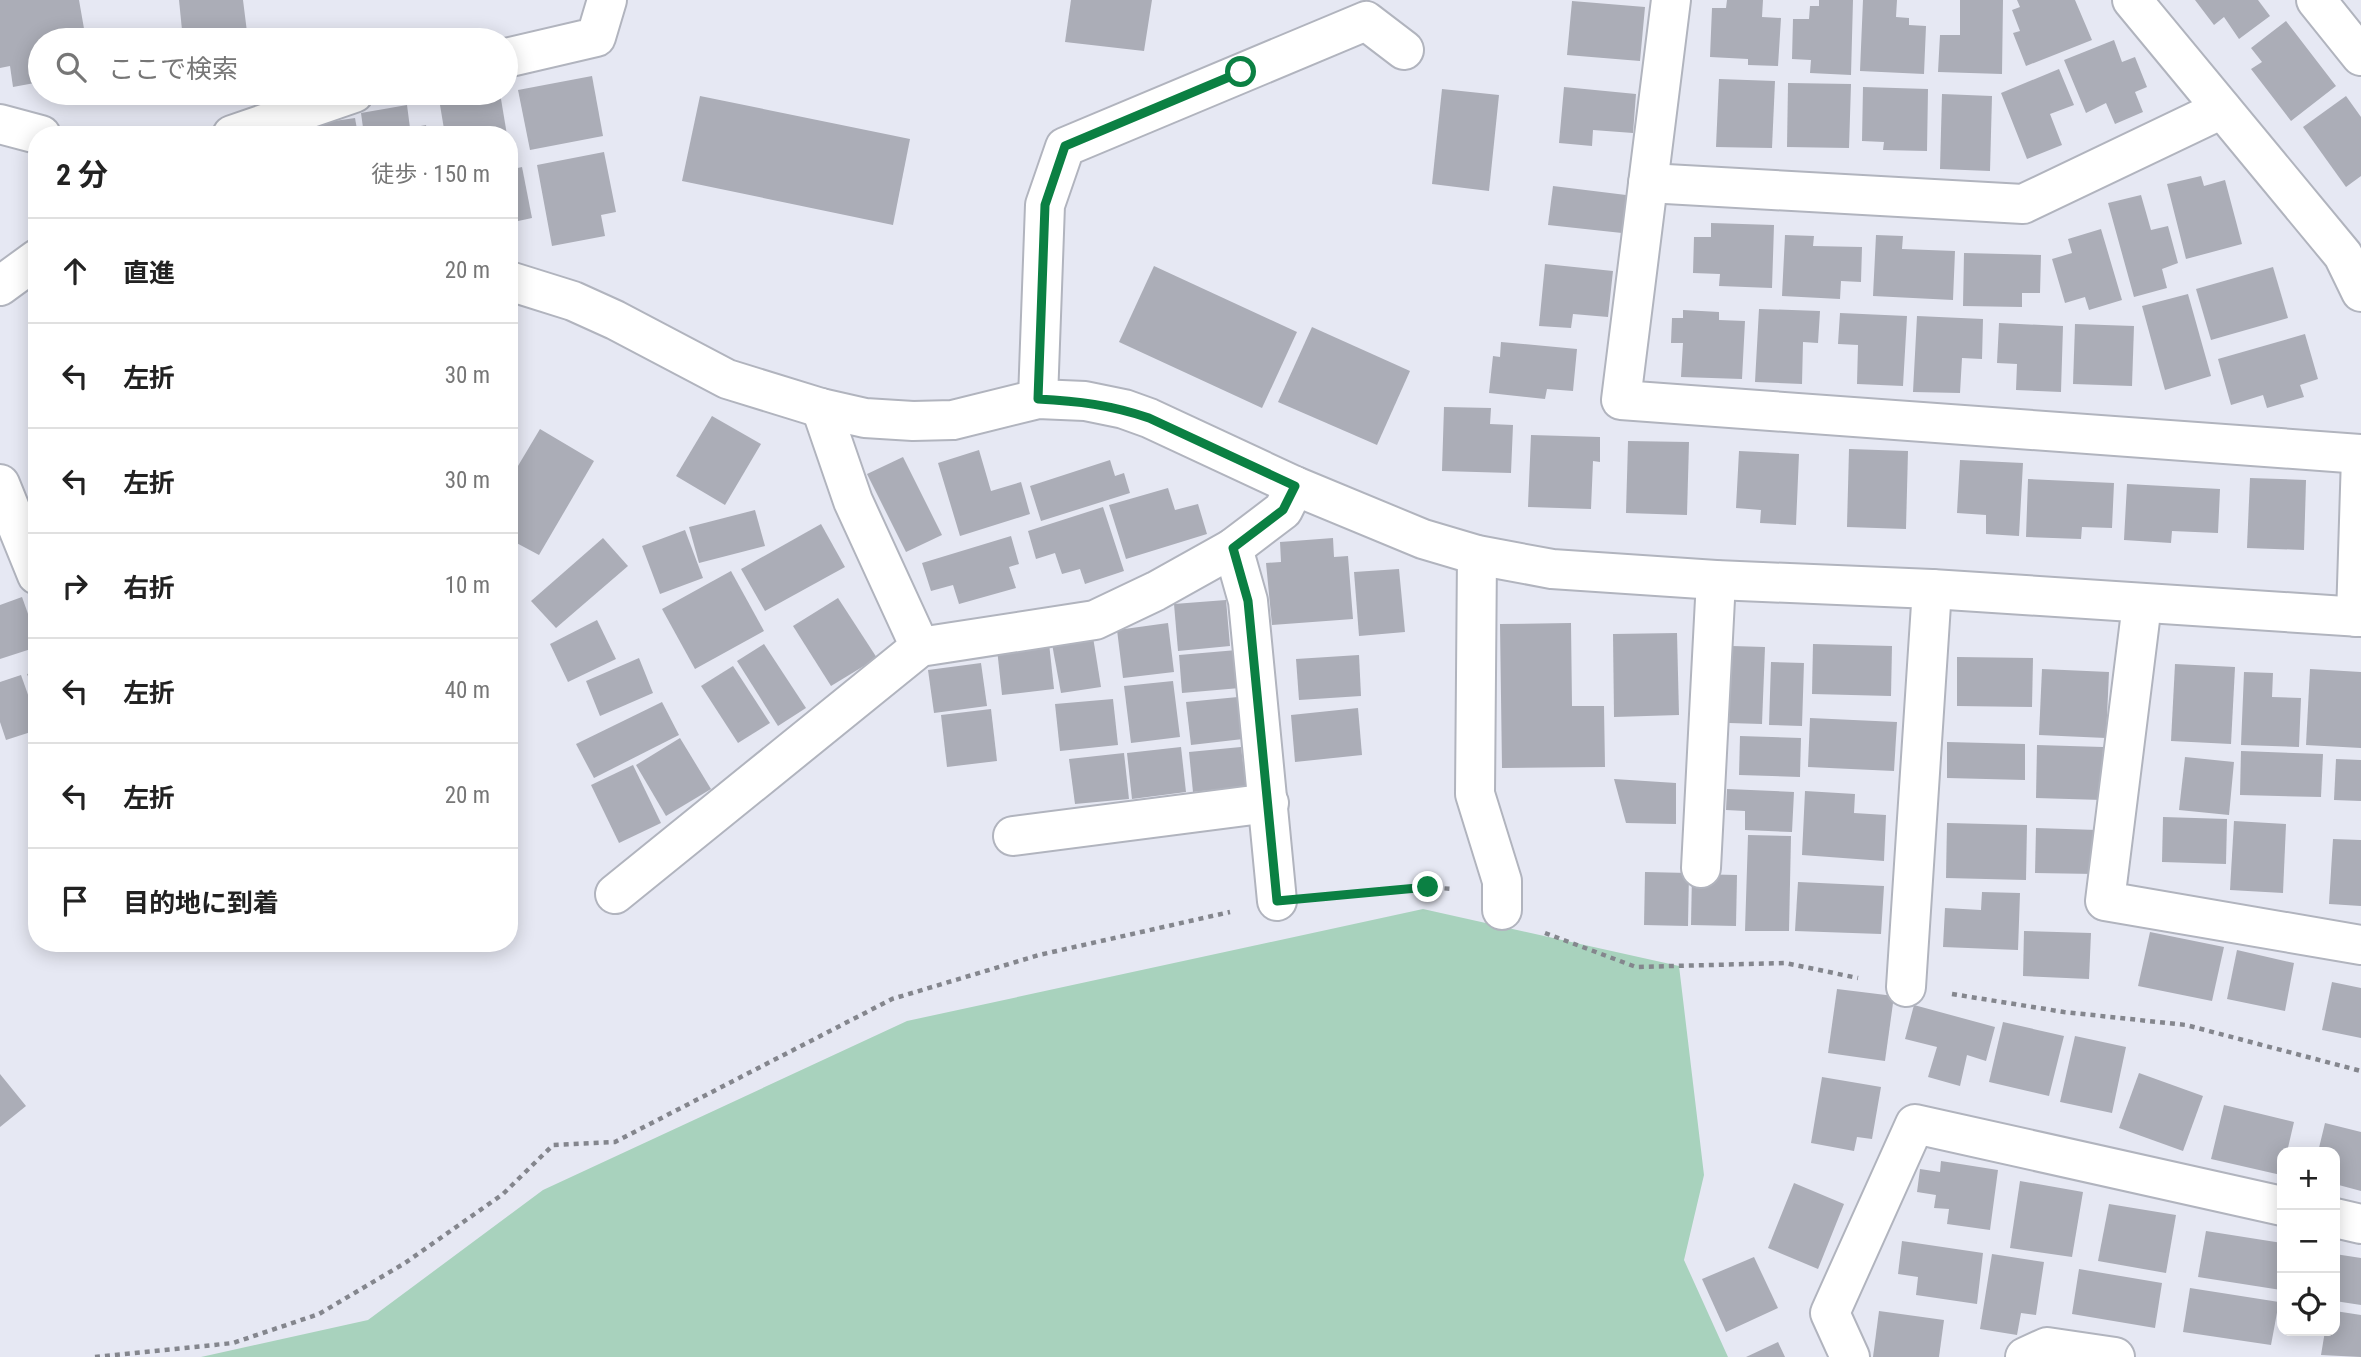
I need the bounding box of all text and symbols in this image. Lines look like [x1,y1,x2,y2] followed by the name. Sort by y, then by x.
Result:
[28,28,518,105] search box
[52,48,90,86] icon: search
[108,54,238,84] text: ここで検索
[1225,56,1256,87] route start
[56,157,108,192] text: 2 分
[371,161,490,188] text: 徒歩 · 150 m
[56,252,94,290] icon: ahead
[445,257,490,284] text: 20 m
[123,258,175,288] text: 直進
[56,357,94,395] icon: left
[445,362,490,389] text: 30 m
[123,363,175,393] text: 左折
[56,462,94,500] icon: left
[445,467,490,494] text: 30 m
[123,468,175,498] text: 左折
[56,567,94,605] icon: right
[445,572,490,599] text: 10 m
[123,573,175,603] text: 右折
[56,672,94,710] icon: left
[445,677,490,704] text: 40 m
[123,678,175,708] text: 左折
[56,777,94,815] icon: left
[445,782,490,809] text: 20 m
[123,783,175,813] text: 左折
[1412,871,1443,902] route end
[56,882,94,920] icon: arrive
[123,888,279,918] text: 目的地に到着
[2277,1147,2340,1336] map controls
[2277,1147,2340,1210] button: +
[2277,1210,2340,1273] button: −
[2277,1273,2340,1336] button: locate

